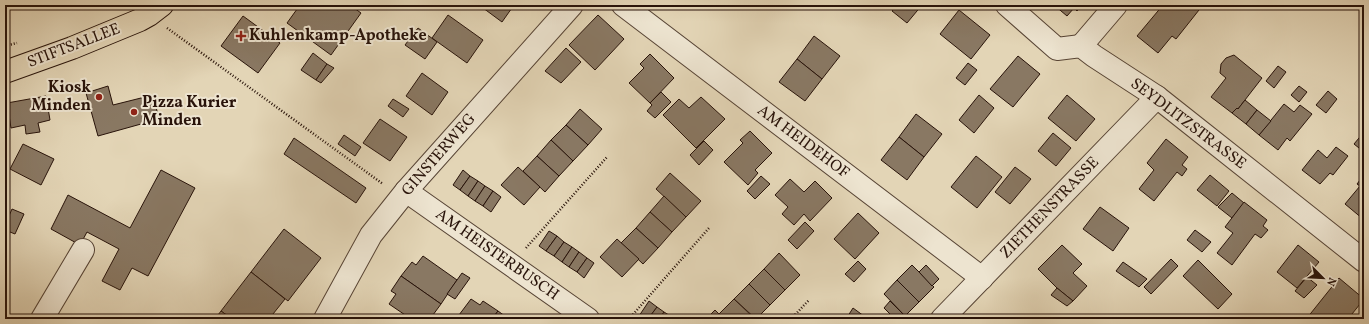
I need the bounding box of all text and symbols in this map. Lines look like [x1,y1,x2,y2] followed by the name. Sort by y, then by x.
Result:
[24,18,124,74] street label: STIFTSALLEE
[249,25,427,47] place label: Kuhlenkamp-Apotheke
[236,31,246,41] marker: Kuhlenkamp-Apotheke
[1126,73,1250,175] street label: SEYDLITZSTRASSE
[31,77,91,117] place label: Kiosk Minden
[94,92,104,102] marker: Kiosk Minden
[142,92,237,132] place label: Pizza Kurier Minden
[752,100,854,184] street label: AM HEIDEHOF
[129,107,139,117] marker: Pizza Kurier Minden
[397,109,481,201] street label: GINSTERWEG
[995,152,1105,264] street label: ZIETHENSTRASSE
[431,204,563,306] street label: AM HEISTERBUSCH
[1303,258,1343,298] north arrow
[1322,275,1339,288] text: N

